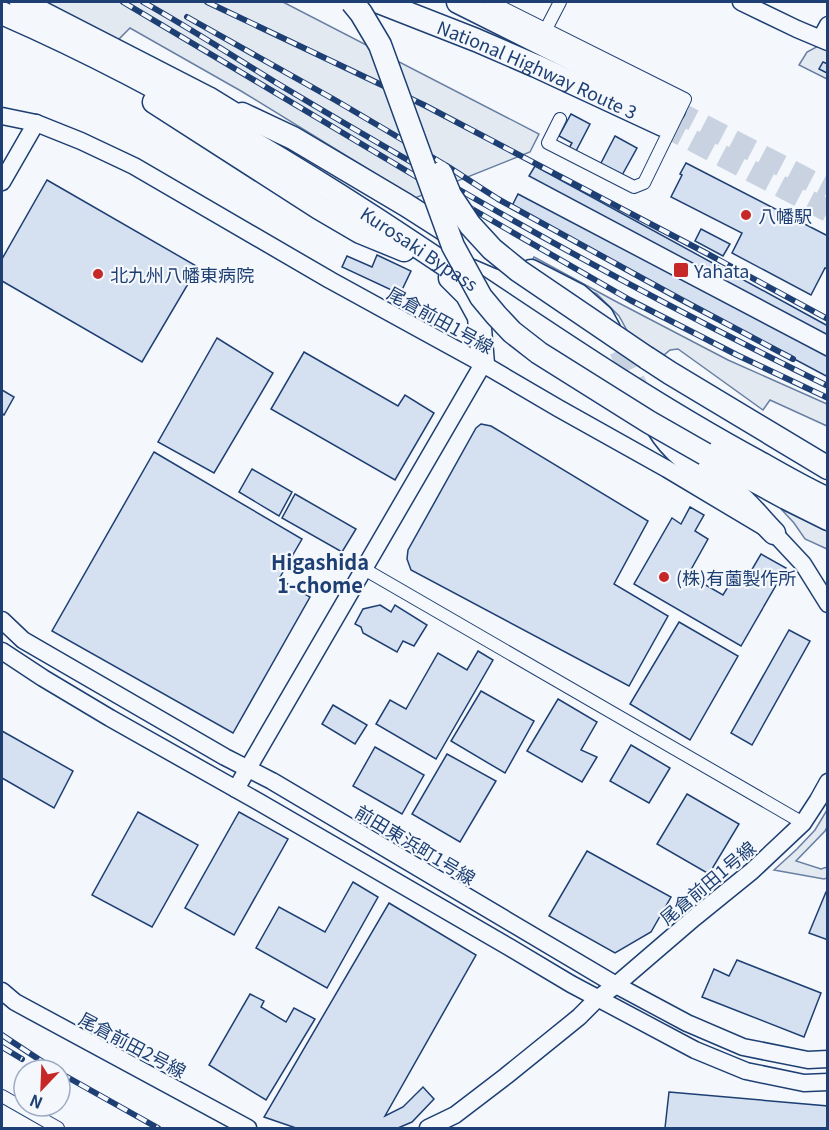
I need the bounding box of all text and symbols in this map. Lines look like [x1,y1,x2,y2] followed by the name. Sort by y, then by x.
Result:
[434,13,642,124] street label: National Highway Route 3
[356,200,484,296] street label: Kurosaki Bypass
[758,202,812,228] place label: 八幡駅
[739,208,753,222] marker: 八幡駅
[693,257,749,283] place label: Yahata
[110,261,254,287] place label: 北九州八幡東病院
[672,261,690,279] marker: Yahata
[91,267,105,281] marker: 北九州八幡東病院
[383,279,499,359] street label: 尾倉前田1号線
[271,547,369,599] district label: Higashida 1-chome
[676,564,796,590] place label: (株)有薗製作所
[657,570,671,584] marker: (株)有薗製作所
[351,798,481,890] street label: 前田東浜町1号線
[653,834,761,930] street label: 尾倉前田1号線
[75,1005,191,1083] street label: 尾倉前田2号線
[12,1058,72,1118] north arrow
[26,1089,46,1116] text: N

